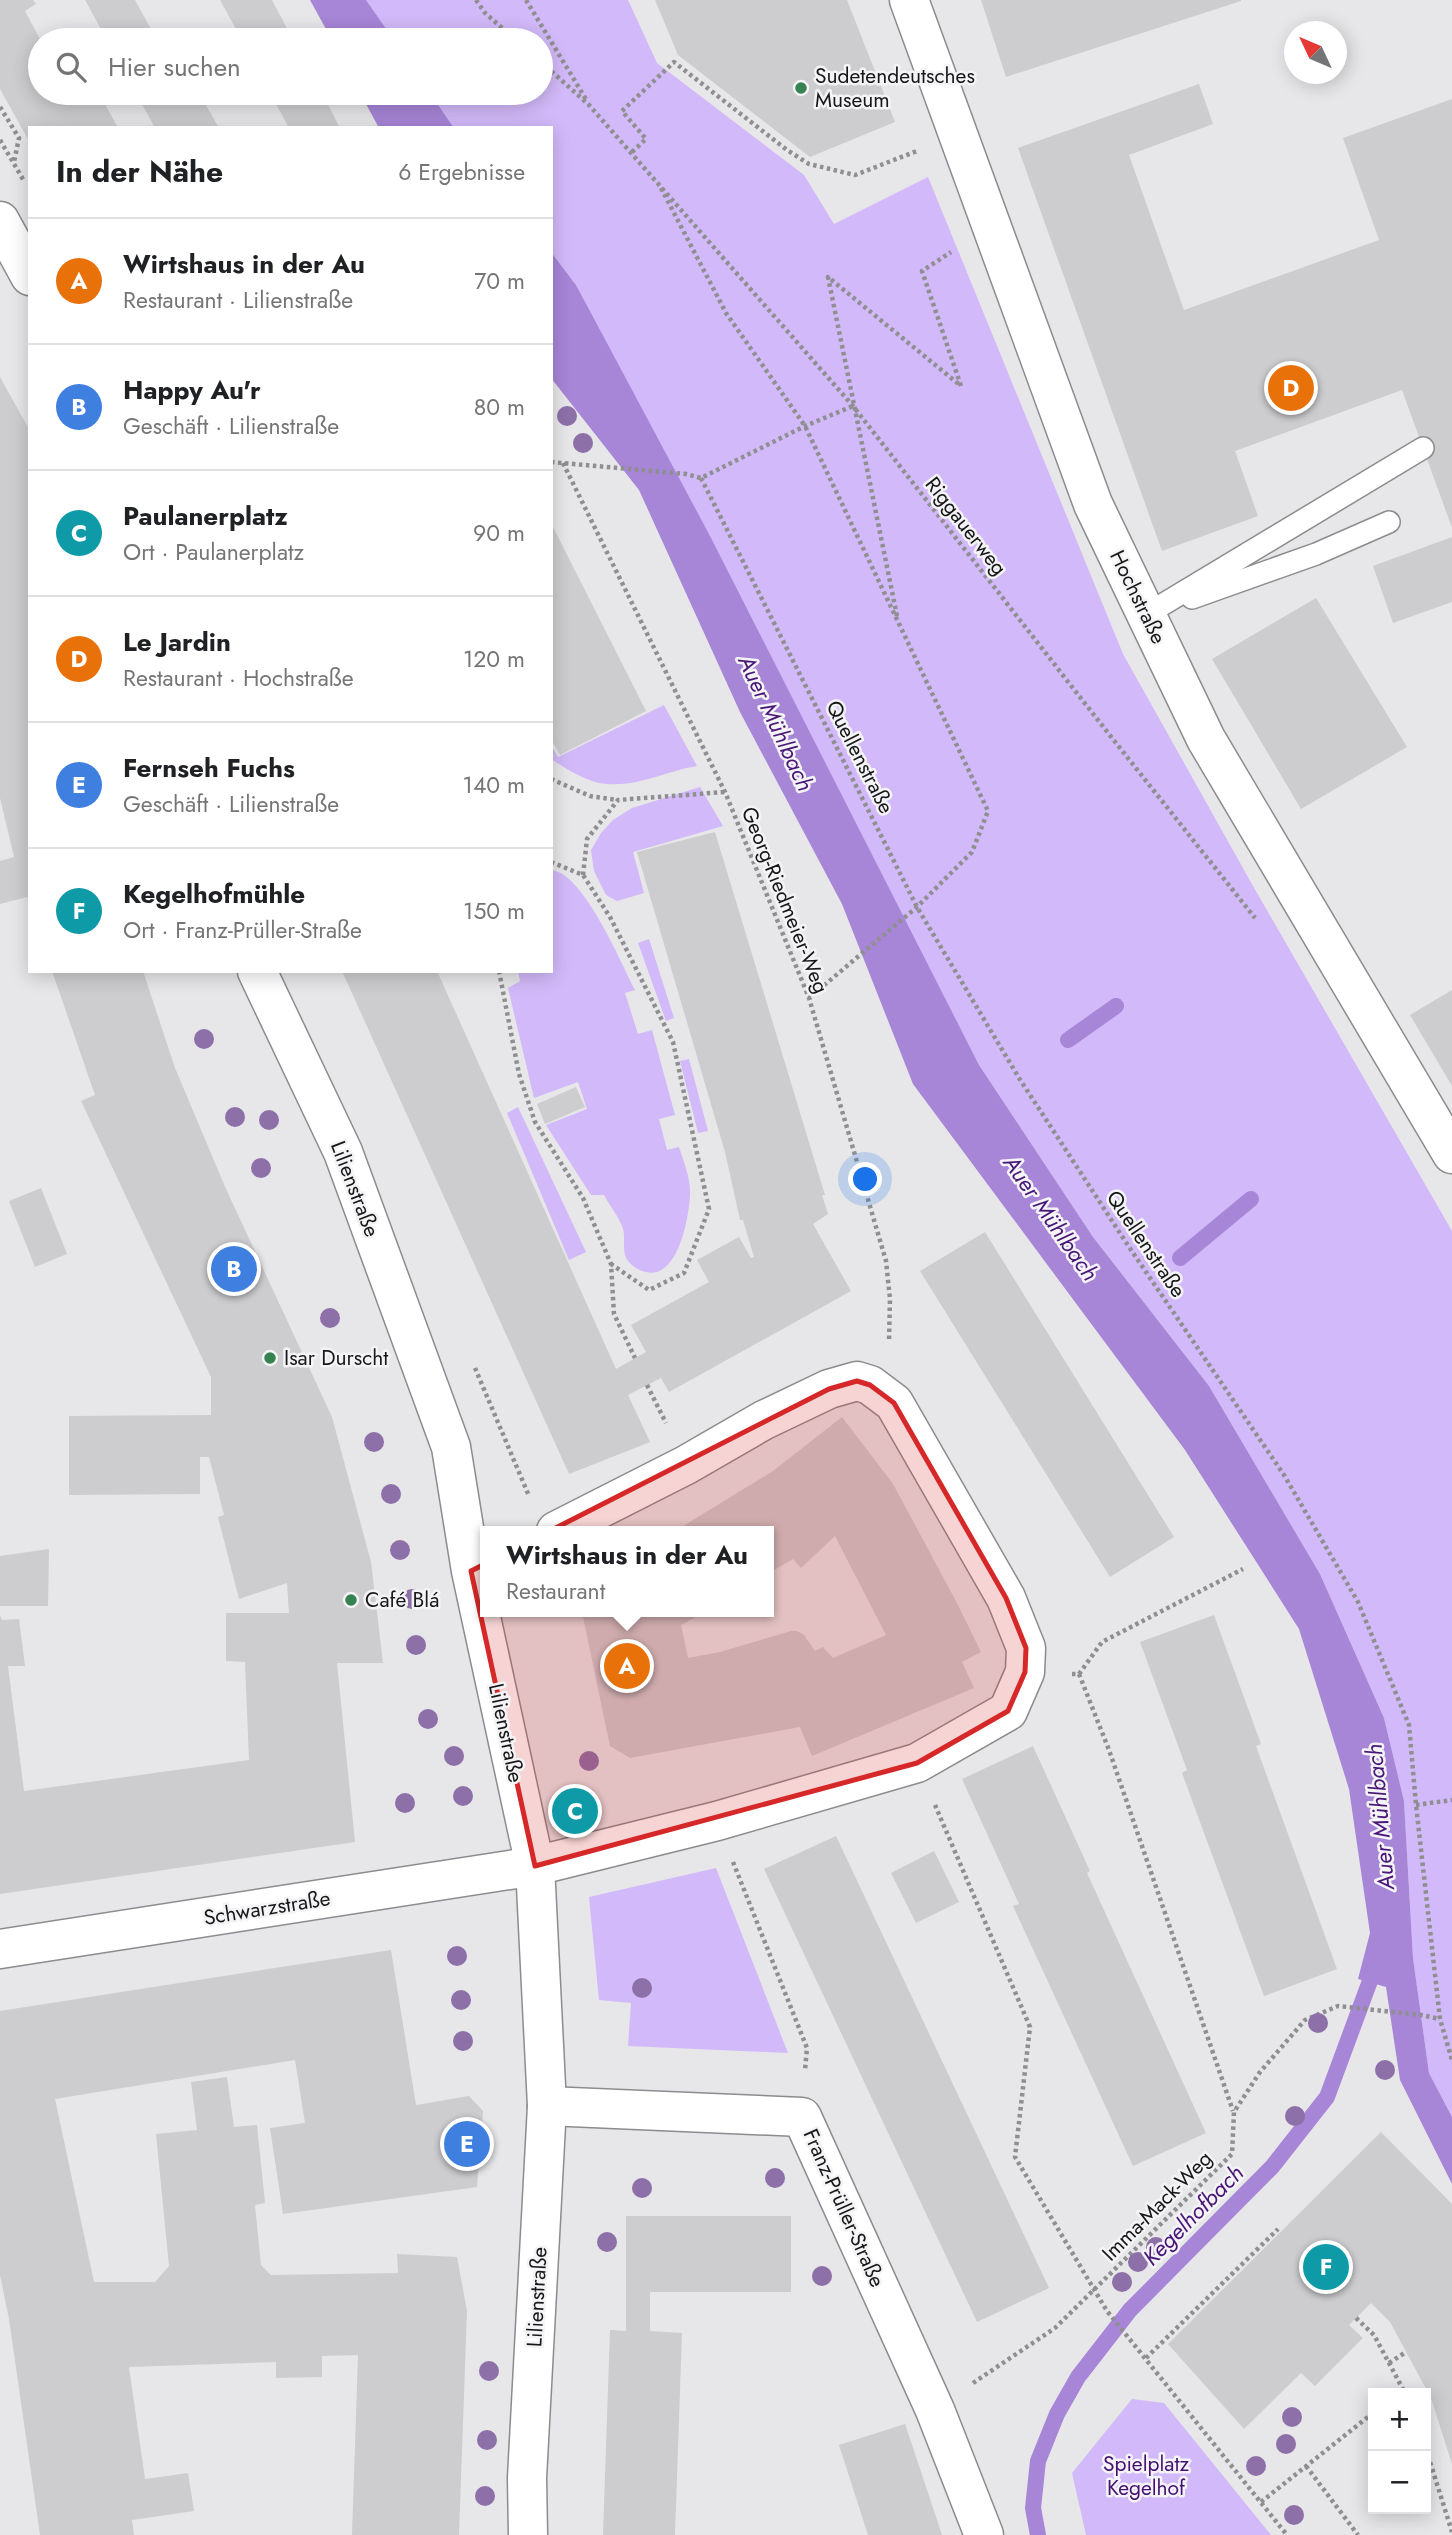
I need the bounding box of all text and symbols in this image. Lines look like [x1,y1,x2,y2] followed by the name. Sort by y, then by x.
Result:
[1284,21,1347,84] north arrow
[28,28,553,105] search box
[52,48,90,86] icon: search
[108,48,241,86] text: Hier suchen
[815,61,975,115] place label: Sudetendeutsches Museum
[793,80,809,96] marker: Sudetendeutsches Museum
[56,150,223,193] text: In der Nähe
[398,155,525,189] text: 6 Ergebnisse
[123,245,365,283] text: Wirtshaus in der Au
[71,264,87,298] text: A
[474,264,525,298] text: 70 m
[123,283,353,317] text: Restaurant · Lilienstraße
[1268,362,1314,414] pin: D
[123,371,261,409] text: Happy Au'r
[71,390,87,424] text: B
[474,390,525,424] text: 80 m
[123,409,339,443] text: Geschäft · Lilienstraße
[918,470,1014,582] street label: Riggauerweg
[123,497,288,535] text: Paulanerplatz
[71,516,87,550] text: C
[473,516,525,550] text: 90 m
[123,535,304,569] text: Ort · Paulanerplatz
[1102,545,1174,649] street label: Hochstraße
[123,623,231,661] text: Le Jardin
[71,642,87,676] text: D
[463,642,525,676] text: 120 m
[729,649,822,797] water label: Auer Mühlbach
[123,661,354,695] text: Restaurant · Hochstraße
[819,695,901,819] street label: Quellenstraße
[123,749,295,787] text: Fernseh Fuchs
[72,768,86,802] text: E
[463,768,525,802] text: 140 m
[123,787,339,821] text: Geschäft · Lilienstraße
[734,802,836,998] street label: Georg-Riedmeier-Weg
[123,875,305,913] text: Kegelhofmühle
[73,894,85,928] text: F
[463,894,525,928] text: 150 m
[123,913,362,947] text: Ort · Franz-Prüller-Straße
[323,1137,387,1241] street label: Lilienstraße
[994,1147,1107,1288] water label: Auer Mühlbach
[848,1162,882,1196] your location
[1099,1184,1193,1304] street label: Quellenstraße
[211,1243,257,1295] pin: B
[284,1343,388,1373] place label: Isar Durscht
[262,1350,278,1366] marker: Isar Durscht
[480,1526,774,1617] popup
[506,1536,748,1574] text: Wirtshaus in der Au
[506,1574,605,1608] text: Restaurant
[365,1585,439,1615] place label: Café Blá
[343,1592,359,1608] marker: Café Blá
[604,1640,650,1692] pin: A
[481,1681,531,1785] street label: Lilienstraße
[1357,1743,1403,1892] water label: Auer Mühlbach
[552,1785,598,1837] pin: C
[202,1883,333,1933] street label: Schwarzstraße
[444,2118,490,2170] pin: E
[796,2124,892,2292] street label: Franz-Prüller-Straße
[1095,2144,1219,2268] street label: Imma-Mack-Weg
[1135,2157,1251,2273] water label: Kegelhofbach
[1303,2241,1349,2293] pin: F
[519,2246,555,2348] street label: Lilienstraße
[1368,2388,1431,2514] map controls
[1368,2388,1431,2451] button: +
[1103,2449,1189,2503] park label: Spielplatz Kegelhof
[1368,2451,1431,2514] button: −

